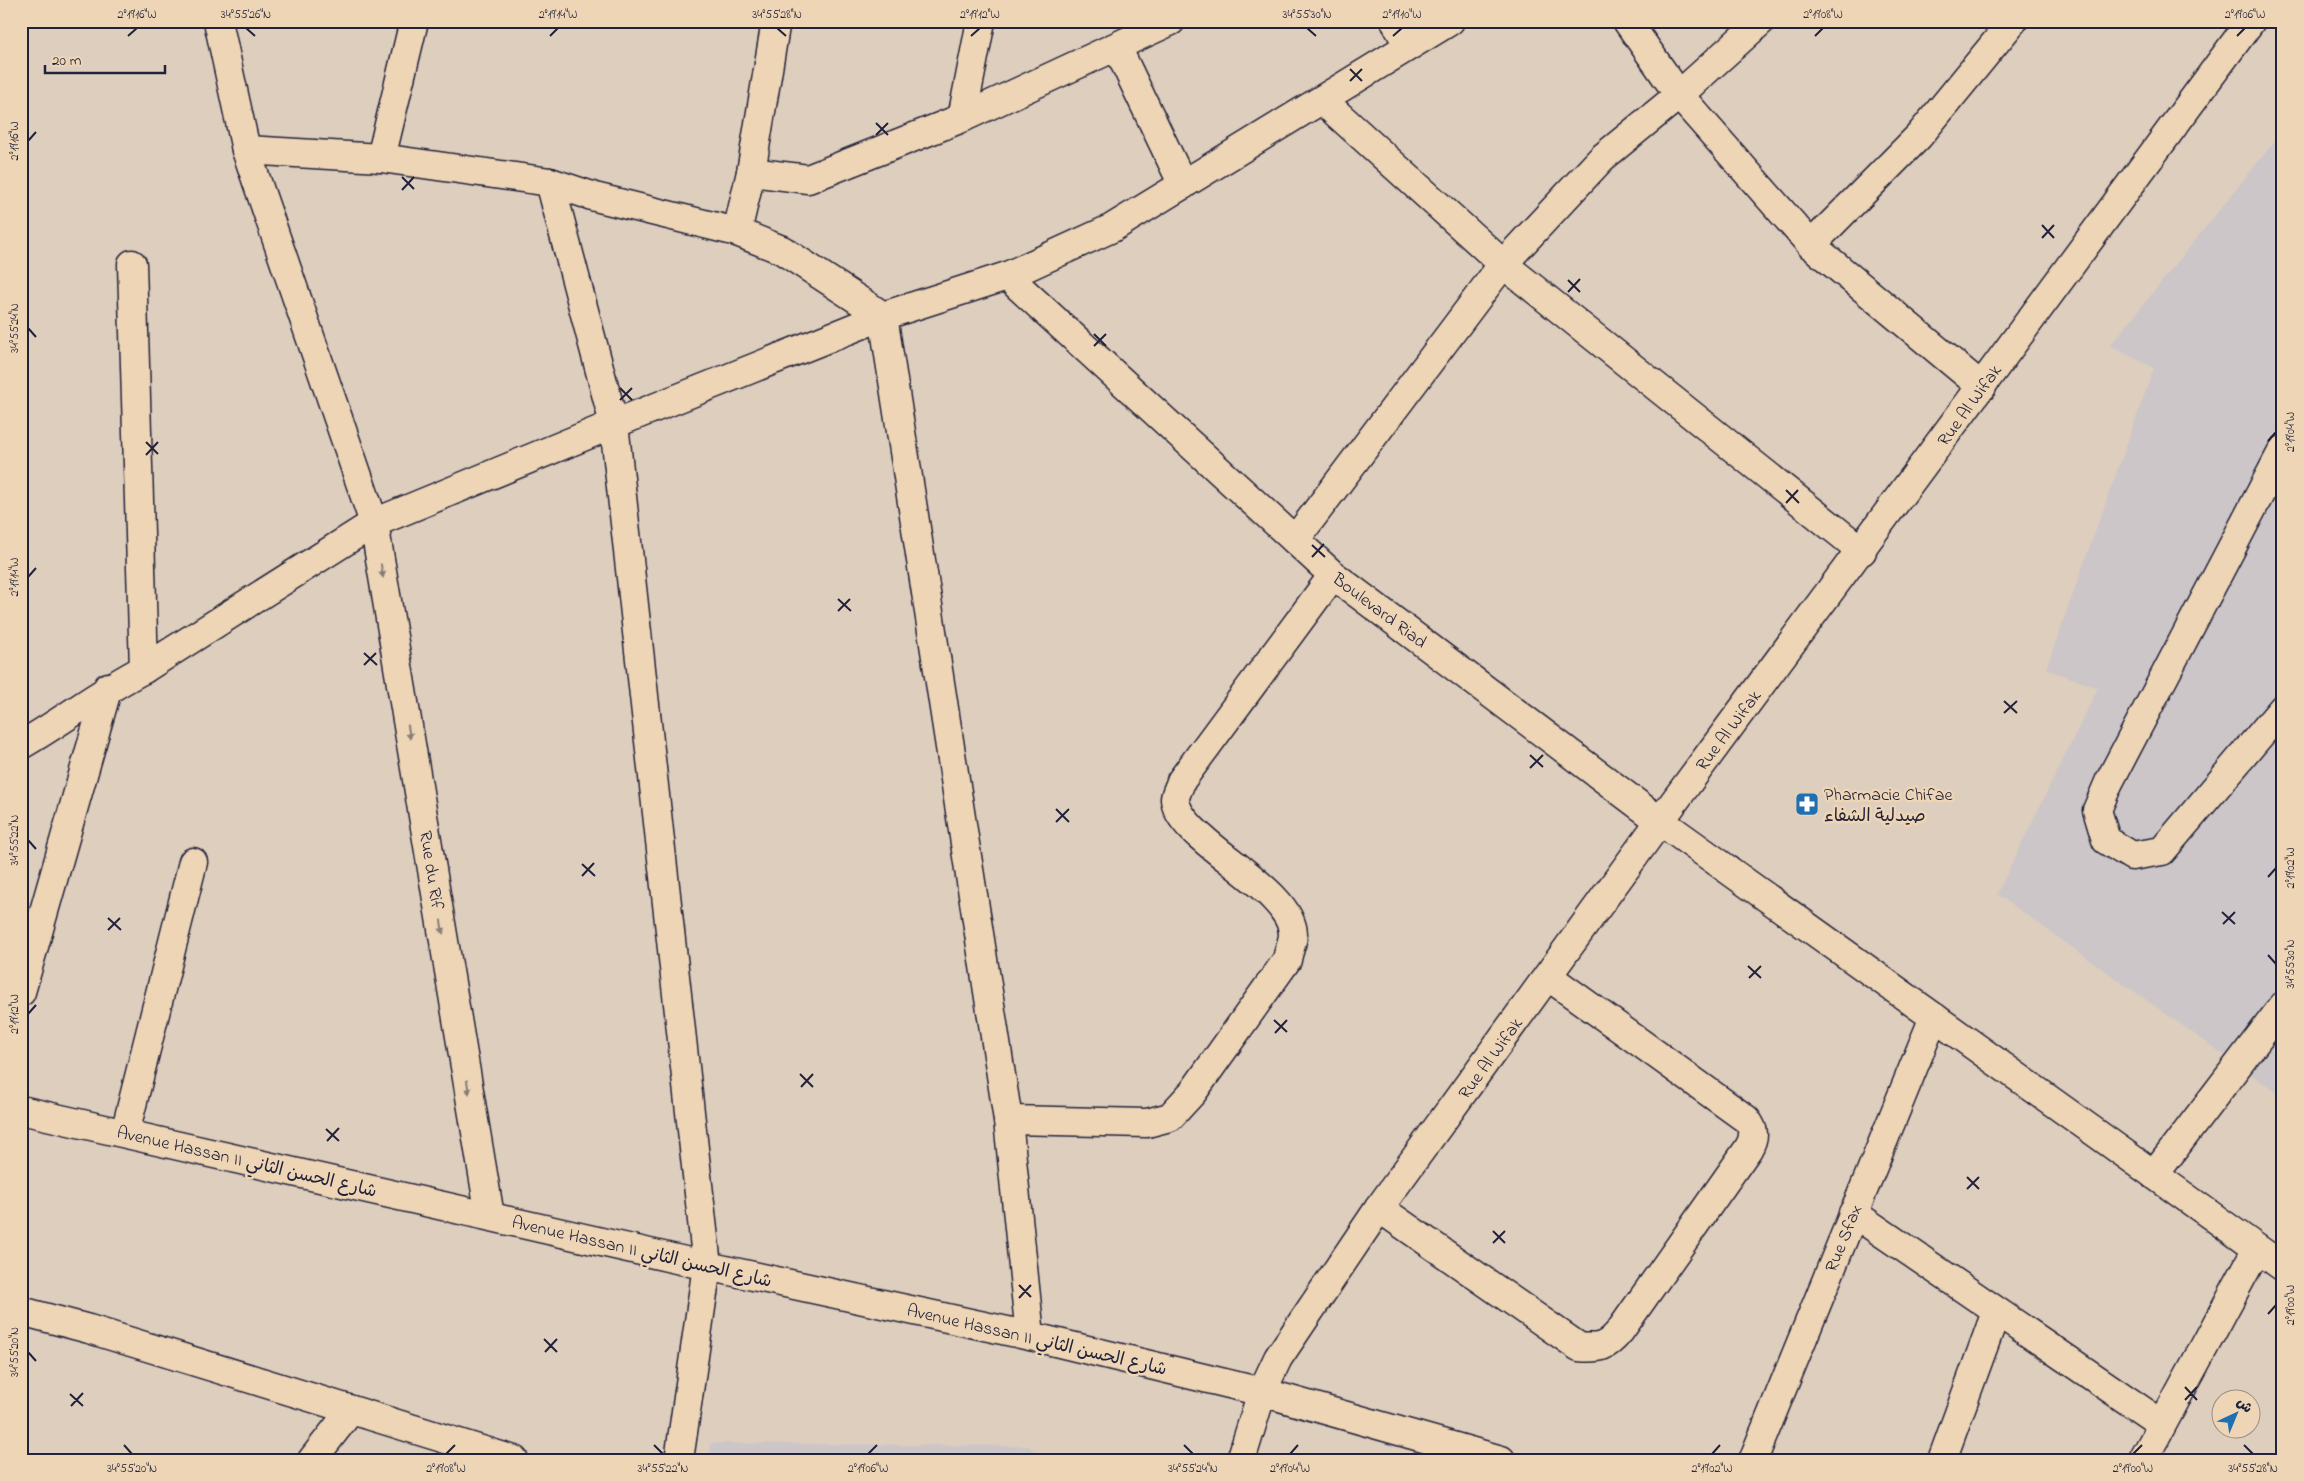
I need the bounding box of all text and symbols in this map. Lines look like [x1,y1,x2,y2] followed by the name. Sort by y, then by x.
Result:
[117,6,157,24] text: 2°19'16"W
[221,6,271,24] text: 34°55'26"N
[539,6,577,24] text: 2°19'14"W
[752,6,802,24] text: 34°55'28"N
[960,6,1000,24] text: 2°19'12"W
[1282,6,1332,24] text: 34°55'30"N
[1383,6,1421,24] text: 2°19'10"W
[1803,6,1843,24] text: 2°19'08"W
[2225,6,2265,24] text: 2°19'06"W
[45,42,165,74] scale bar
[52,50,82,72] text: 20 m
[6,121,24,161] text: 2°19'16"W
[6,303,24,353] text: 34°55'24"N
[1932,360,2009,452] street label: Rue Al Wifak
[2282,412,2300,452] text: 2°19'04"W
[6,558,24,596] text: 2°19'14"W
[379,564,387,580] one-way arrow
[1325,567,1432,656] street label: Boulevard Riad
[1691,685,1769,777] street label: Rue Al Wifak
[406,724,414,740] one-way arrow
[1824,783,1953,830] place label: Pharmacie Chifae صيدلية الشفاء
[1794,791,1820,817] pharmacy icon: Pharmacie Chifae صيدلية الشفاء
[6,815,24,865] text: 34°55'22"N
[411,829,449,912] street label: Rue du Rif
[2282,847,2300,889] text: 2°19'02"W
[438,919,446,935] one-way arrow
[2282,939,2300,989] text: 34°55'30"N
[6,994,24,1034] text: 2°19'12"W
[1453,1013,1530,1105] street label: Rue Al Wifak
[465,1079,473,1095] one-way arrow
[114,1120,379,1207] street label: Avenue Hassan II شارع الحسن الثاني
[1820,1201,1870,1276] street label: Rue Sfax
[509,1210,774,1297] street label: Avenue Hassan II شارع الحسن الثاني
[2282,1285,2300,1325] text: 2°19'00"W
[904,1298,1169,1385] street label: Avenue Hassan II شارع الحسن الثاني
[6,1327,24,1377] text: 34°55'20"N
[2212,1388,2262,1438] north arrow
[2231,1393,2257,1419] text: ش
[107,1460,157,1478] text: 34°55'20"N
[426,1460,466,1478] text: 2°19'08"W
[638,1460,688,1478] text: 34°55'22"N
[848,1460,888,1478] text: 2°19'06"W
[1168,1460,1218,1478] text: 34°55'24"N
[1270,1460,1310,1478] text: 2°19'04"W
[1691,1460,1733,1478] text: 2°19'02"W
[2113,1460,2153,1478] text: 2°19'00"W
[2228,1460,2278,1478] text: 34°55'28"N

